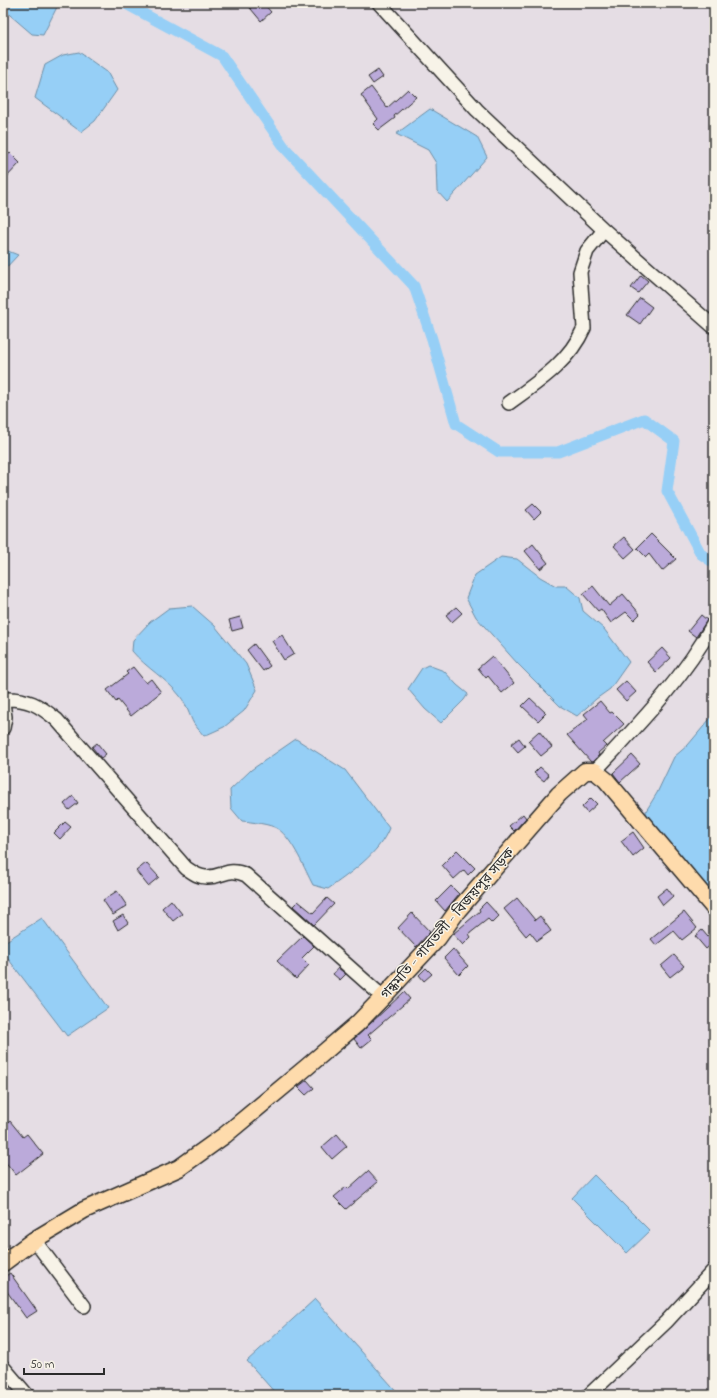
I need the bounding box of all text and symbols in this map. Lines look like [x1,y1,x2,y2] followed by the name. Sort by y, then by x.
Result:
[376,843,520,1004] street label: গন্ধমতি - গাবতলী - বিজয়পুর সড়ক
[24,1350,104,1376] scale bar
[30,1356,54,1374] text: 50 m

